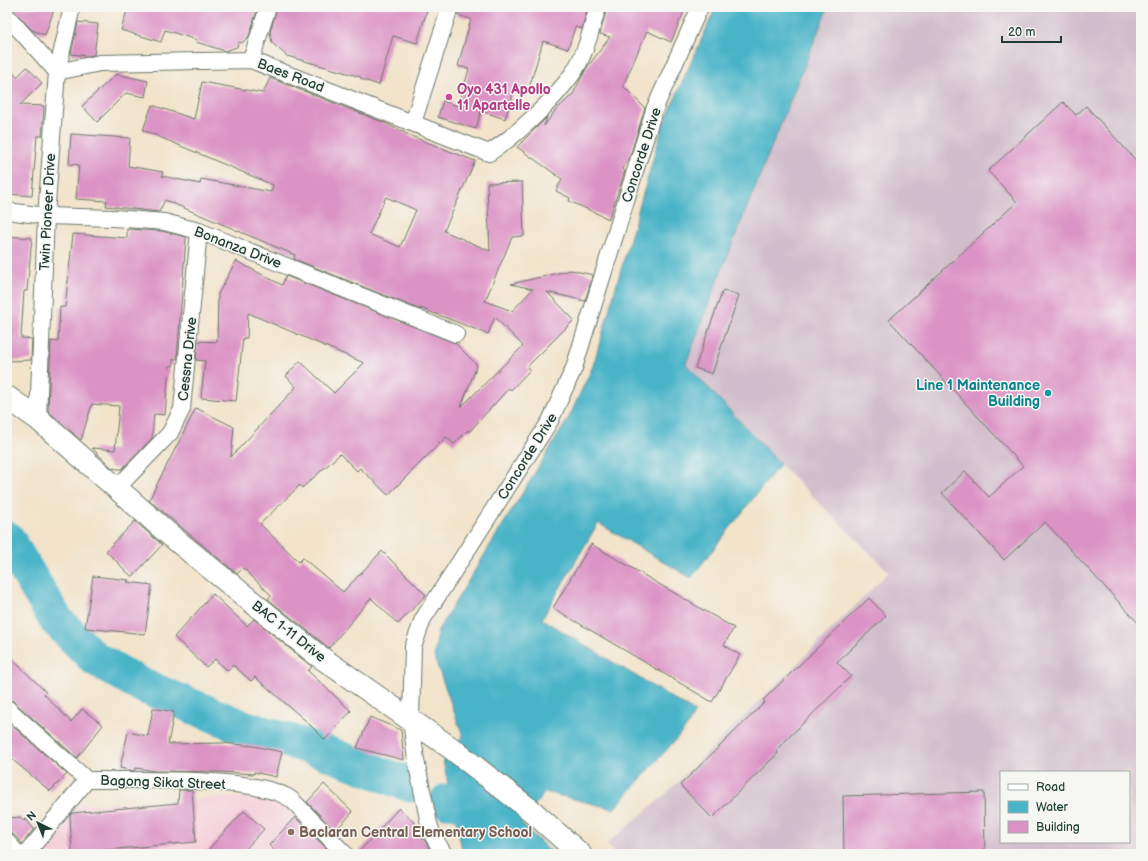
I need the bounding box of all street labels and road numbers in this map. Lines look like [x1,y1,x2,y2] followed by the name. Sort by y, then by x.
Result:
[255,55,327,96] street label: Baes Road
[618,105,665,205] street label: Concorde Drive
[36,153,59,271] street label: Twin Pioneer Drive
[192,223,284,272] street label: Bonanza Drive
[175,316,200,402] street label: Cessna Drive
[494,410,561,503] street label: Concorde Drive
[248,597,329,666] street label: BAC 1-11 Drive
[100,772,227,793] street label: Bagong Sikat Street

